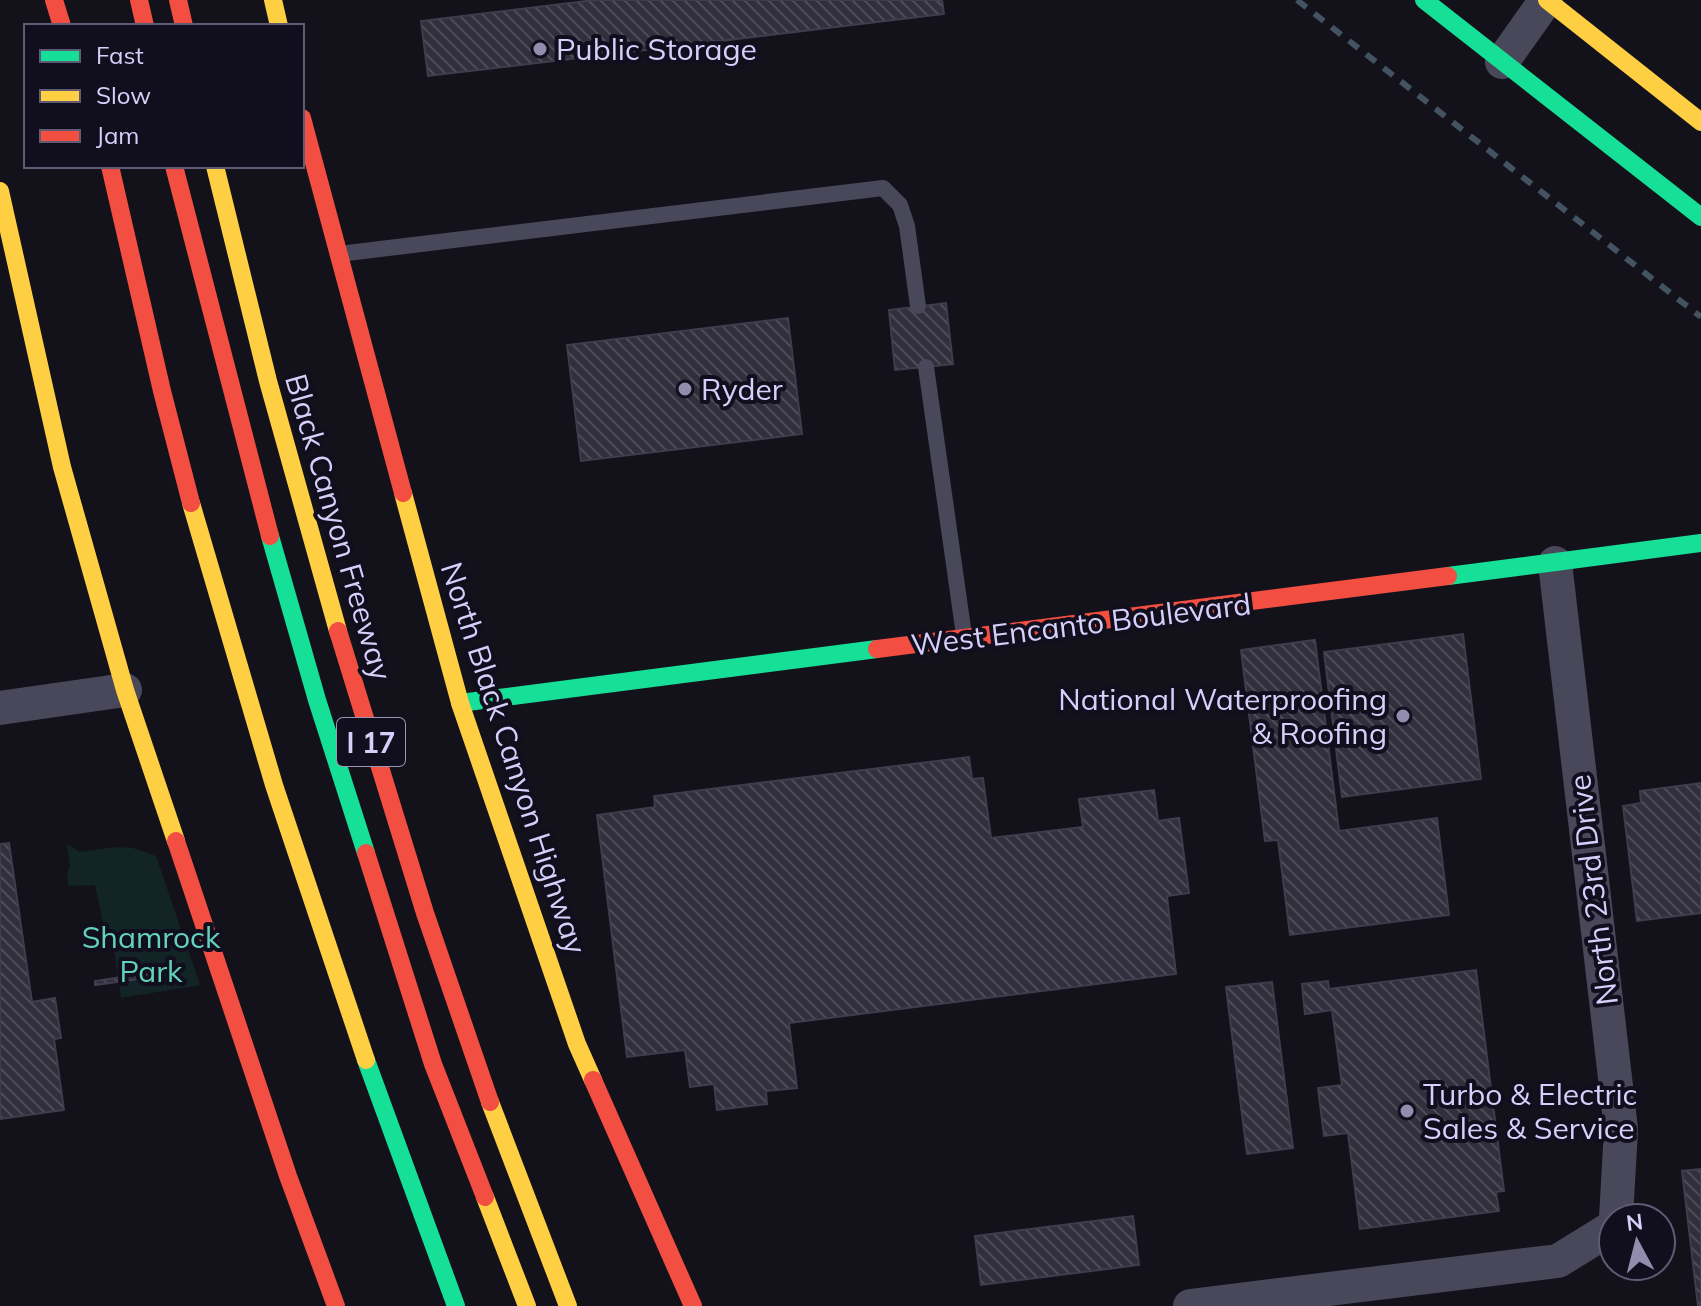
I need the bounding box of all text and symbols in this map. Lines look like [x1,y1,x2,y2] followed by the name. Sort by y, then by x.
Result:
[24,24,304,168] legend
[556,30,757,68] place label: Public Storage
[96,40,144,70] text: Fast
[531,40,549,58] marker: Public Storage
[96,80,151,110] text: Slow
[96,120,139,150] text: Jam
[277,370,401,684] street label: Black Canyon Freeway
[701,370,783,408] place label: Ryder
[676,380,694,398] marker: Ryder
[433,557,595,959] street label: North Black Canyon Highway
[909,584,1253,664] street label: West Encanto Boulevard
[1058,680,1387,752] place label: National Waterproofing & Roofing
[1394,707,1412,725] marker: National Waterproofing & Roofing
[337,718,405,766] road number: I 17
[1560,772,1626,1008] street label: North 23rd Drive
[82,918,221,990] park label: Shamrock Park
[1423,1075,1637,1147] place label: Turbo & Electric Sales & Service
[1398,1102,1416,1120] marker: Turbo & Electric Sales & Service
[1597,1202,1677,1282] north arrow
[1625,1207,1645,1237] text: N

